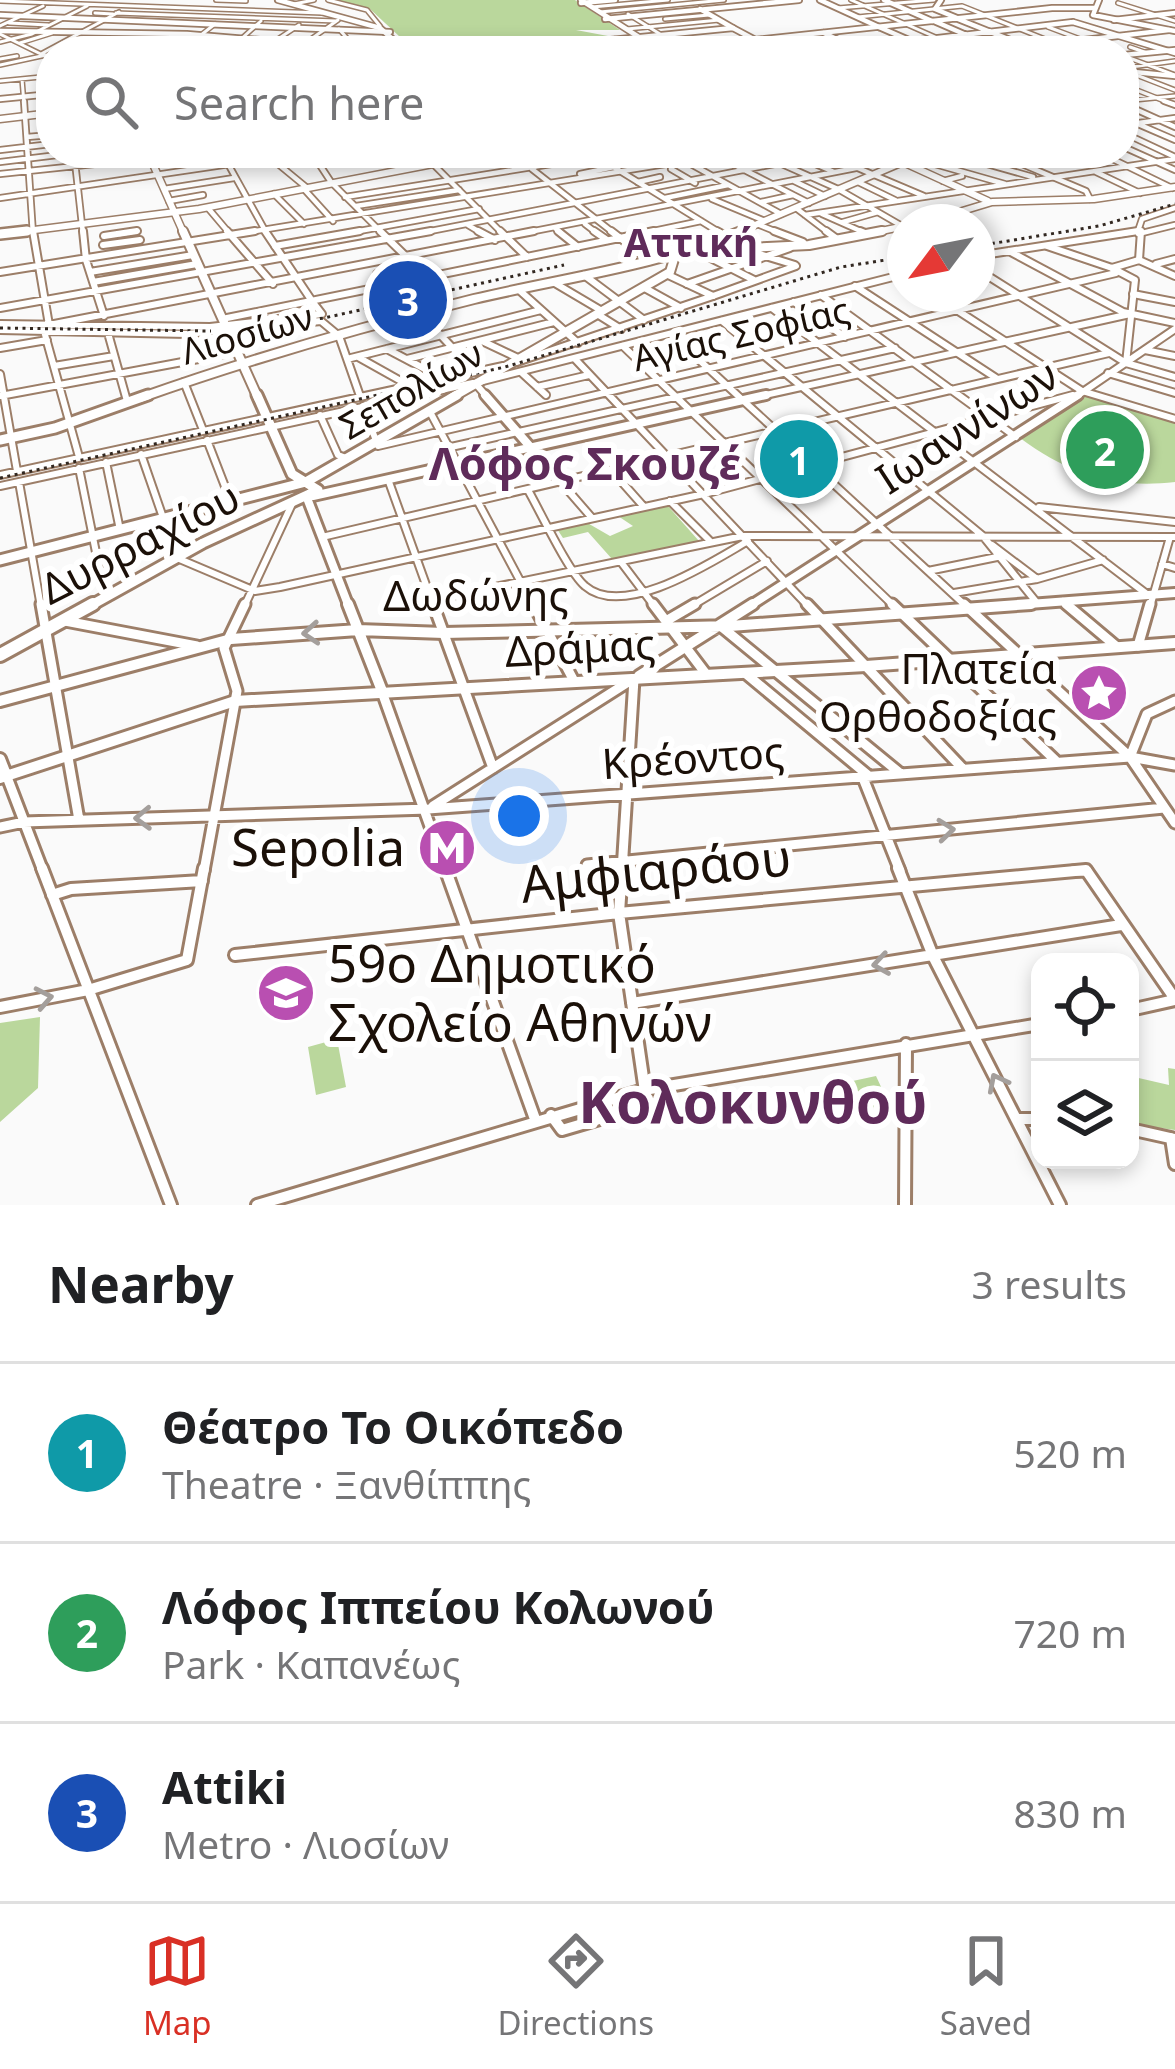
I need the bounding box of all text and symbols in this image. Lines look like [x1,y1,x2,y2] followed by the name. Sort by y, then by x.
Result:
[36,36,1139,168] search box
[78,69,144,135] icon: search
[174,72,424,133] text: Search here
[887,204,995,312] north arrow
[624,215,758,268] district label: Αττική
[369,255,447,345] pin: 3
[628,285,854,382] street label: Αγίας Σοφίας
[175,291,318,376] street label: Λιοσίων
[330,329,492,450] street label: Σεπολίων
[864,346,1068,506] street label: Ιωαννίνων
[1066,405,1144,495] pin: 2
[760,414,838,504] pin: 1
[429,432,741,493] district label: Λόφος Σκουζέ
[30,467,249,616] street label: Δυρραχίου
[383,566,569,623] street label: Δωδώνης
[503,614,656,679] street label: Δράμας
[301,619,320,645] one-way arrow
[819,639,1057,744] place label: Πλατεία Ορθοδοξίας
[1068,662,1130,724] place icon: Πλατεία Ορθοδοξίας
[600,722,786,791] street label: Κρέοντος
[489,786,549,846] your location
[133,805,152,831] one-way arrow
[231,811,405,881] place label: Sepolia
[416,817,478,879] metro station icon: Sepolia
[937,818,956,843] one-way arrow
[517,820,795,918] street label: Αμφιαράου
[328,927,712,1056] place label: 59ο Δημοτικό Σχολείο Αθηνών
[872,950,891,976] one-way arrow
[1031,953,1139,1169] map controls
[1031,953,1139,1061] button: locate
[255,962,317,1024] school or university icon: 59ο Δημοτικό Σχολείο Αθηνών
[34,986,54,1012] one-way arrow
[1031,1061,1139,1169] button: layers
[578,1062,928,1140] district label: Κολοκυνθού
[988,1072,1011,1094] one-way arrow
[48,1248,234,1318] text: Nearby
[972,1257,1127,1310] text: 3 results
[162,1396,624,1457] text: Θέατρο Το Οικόπεδο
[76,1426,98,1479] text: 1
[1013,1426,1127,1479] text: 520 m
[162,1457,531,1510] text: Theatre · Ξανθίππης
[162,1576,715,1637] text: Λόφος Ιππείου Κολωνού
[76,1606,98,1659] text: 2
[1013,1606,1127,1659] text: 720 m
[162,1637,461,1690] text: Park · Καπανέως
[162,1756,287,1817] text: Attiki
[76,1786,98,1839] text: 3
[1013,1786,1127,1839] text: 830 m
[162,1817,449,1870] text: Metro · Λιοσίων
[143,1928,212,2045] tab: Map
[497,1928,654,2045] tab: Directions
[940,1928,1032,2045] tab: Saved

